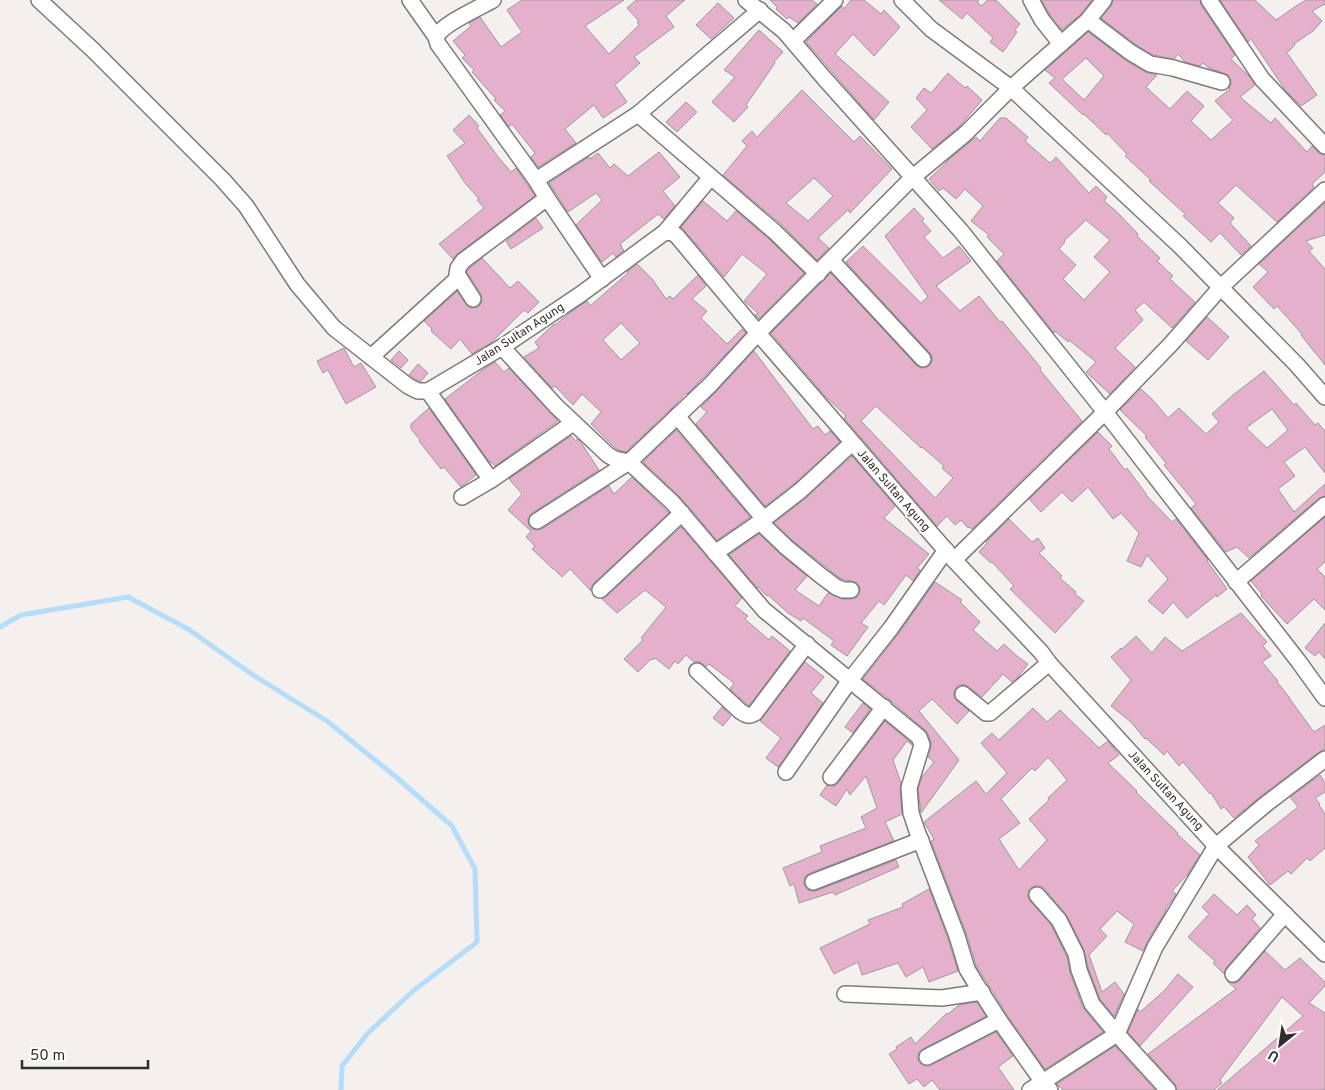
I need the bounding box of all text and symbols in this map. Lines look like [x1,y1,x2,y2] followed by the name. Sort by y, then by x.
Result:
[471,300,568,370] street label: Jalan Sultan Agung
[853,446,934,535] street label: Jalan Sultan Agung
[1124,747,1207,834] street label: Jalan Sultan Agung
[1255,1020,1305,1070] north arrow
[22,1038,149,1070] scale bar
[1266,1045,1283,1065] text: U
[30,1047,65,1066] text: 50 m

